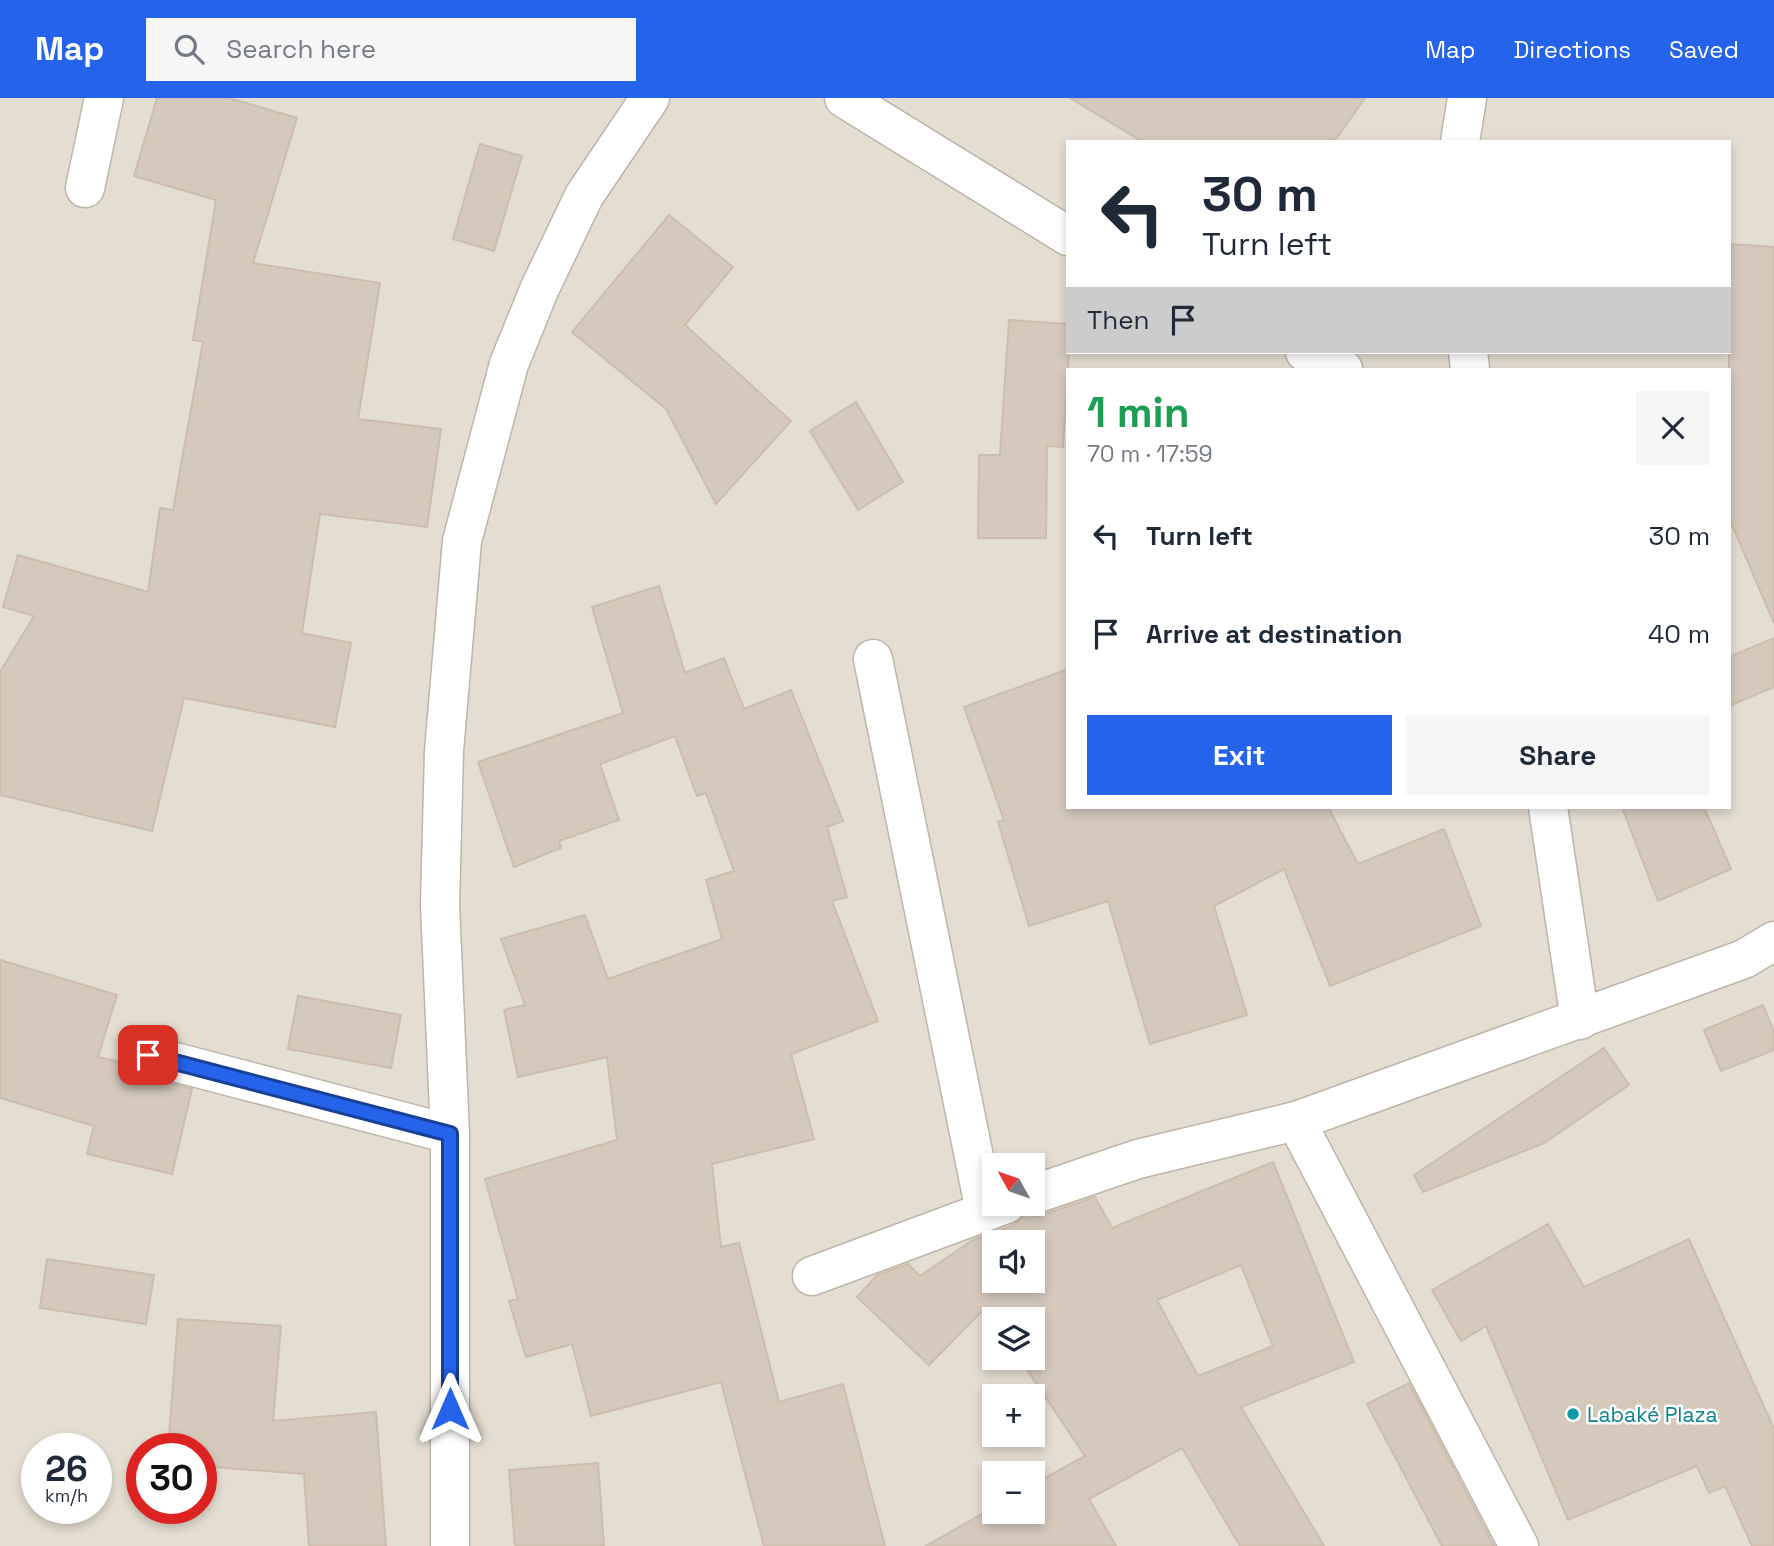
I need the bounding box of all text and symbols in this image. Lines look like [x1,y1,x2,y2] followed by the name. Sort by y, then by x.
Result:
[146,18,636,81] search box
[35,28,104,70] text: Map
[170,30,208,68] icon: search
[226,32,376,66] text: Search here
[1425,34,1475,65] text: Map
[1513,34,1631,65] text: Directions
[1669,34,1739,65] text: Saved
[1202,163,1318,225] text: 30 m
[1087,168,1178,259] icon: left
[1202,224,1332,264] text: Turn left
[1164,301,1202,339] icon: arrive
[1087,303,1150,337] text: Then
[1087,386,1190,439] text: 1 min
[1636,391,1710,465] button: close
[1087,439,1213,469] text: 70 m · 17:59
[1087,517,1125,555] icon: left
[1146,519,1253,553] text: Turn left
[1649,519,1710,553] text: 30 m
[1087,615,1125,653] icon: arrive
[1146,617,1403,651] text: Arrive at destination
[1648,617,1710,651] text: 40 m
[1087,715,1392,795] button: Exit
[1406,715,1710,795] button: Share
[118,1025,178,1085] pin
[129,1036,167,1074] icon: arrive
[982,1153,1045,1216] north arrow
[982,1153,1045,1524] map controls
[982,1230,1045,1293] button: sound
[982,1307,1045,1370] button: layers
[413,1372,487,1446] position arrow
[982,1384,1045,1447] button: +
[1587,1401,1718,1428] place label: Labaké Plaza
[1565,1406,1581,1422] marker: Labaké Plaza
[126,1433,217,1524] speed limit sign: 30
[45,1447,88,1491] text: 26
[982,1461,1045,1524] button: −
[45,1484,88,1507] text: km/h

